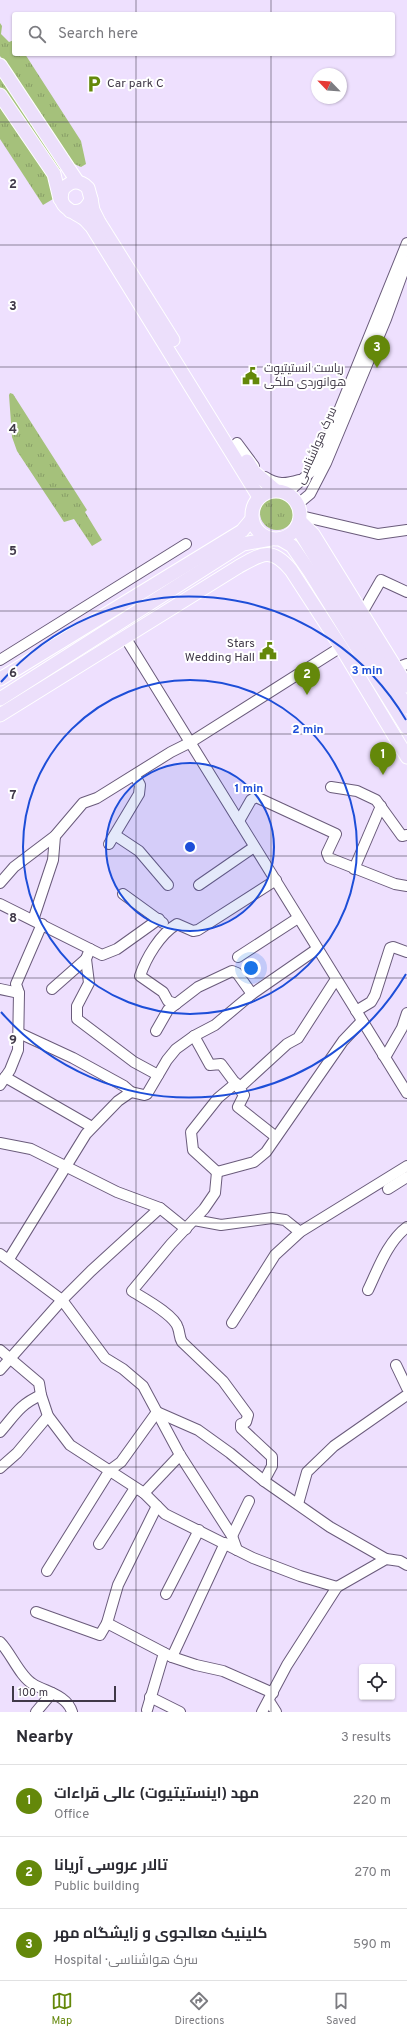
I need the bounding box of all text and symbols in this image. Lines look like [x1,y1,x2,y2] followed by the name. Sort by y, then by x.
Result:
[12,12,395,56] search box
[26,23,48,45] icon: search
[58,25,138,44] text: Search here
[311,68,347,104] north arrow
[84,74,104,94] parking icon: Car park C
[107,76,164,92] place label: Car park C
[9,177,17,193] text: 2
[9,299,17,315] text: 3
[364,335,390,368] pin: 3
[264,361,346,391] place label: ریاست انستیتیوت هوانوردی ملکی
[241,366,261,386] public building icon: ریاست انستیتیوت هوانوردی ملکی
[293,405,341,487] street label: سرک هواشناسی
[9,422,17,438] text: 4
[9,544,17,560] text: 5
[185,636,255,666] place label: Stars Wedding Hall
[258,641,278,661] public building icon: Stars Wedding Hall
[294,662,320,695] pin: 2
[351,663,383,679] text: 3 min
[9,666,17,682] text: 6
[292,722,324,738] text: 2 min
[370,742,396,775] pin: 1
[235,781,263,797] text: 1 min
[10,788,17,804] text: 7
[183,840,197,854] centre of rings
[9,911,17,927] text: 8
[241,958,261,978] your location
[9,1033,17,1049] text: 9
[359,1664,395,1700] map controls
[359,1664,395,1700] button: locate
[12,1684,116,1703] scale bar
[18,1686,48,1700] text: 100 m
[16,1727,73,1749] text: Nearby
[341,1730,391,1746] text: 3 results
[54,1785,259,1804] text: مهد (اینستیتیوت) عالی قراءات
[26,1793,32,1809] text: 1
[353,1793,391,1809] text: 220 m
[54,1807,89,1823] text: Office
[54,1857,168,1876] text: تالار عروسی آریانا
[25,1865,33,1881] text: 2
[354,1865,391,1881] text: 270 m
[54,1879,140,1895] text: Public building
[54,1925,267,1944] text: کلینیک معالجوی و زایشگاه مهر
[25,1937,33,1953] text: 3
[353,1937,391,1953] text: 590 m
[54,1953,198,1969] text: Hospital · سرک هواشناسی
[51,1990,73,2028] tab: Map
[174,1990,224,2028] tab: Directions
[326,1990,356,2028] tab: Saved

